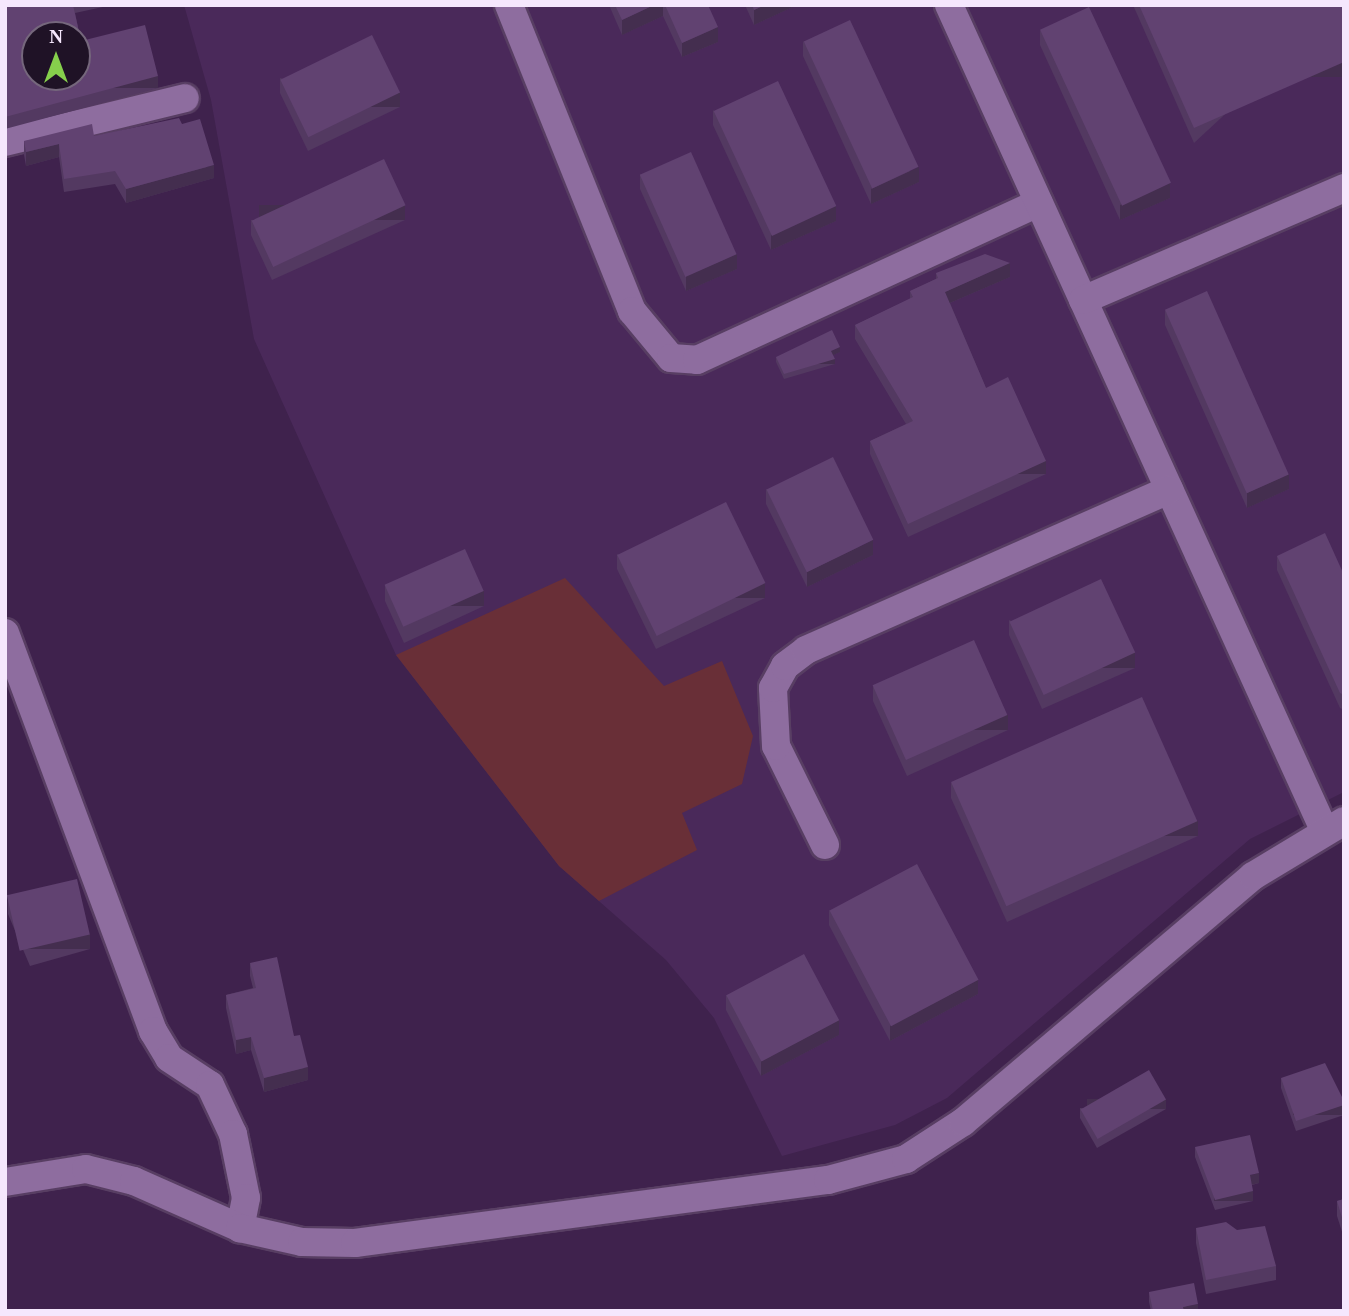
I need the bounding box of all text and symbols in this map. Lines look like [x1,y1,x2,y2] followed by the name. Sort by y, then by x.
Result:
[21,21,91,91] north arrow
[49,26,63,47] text: N

